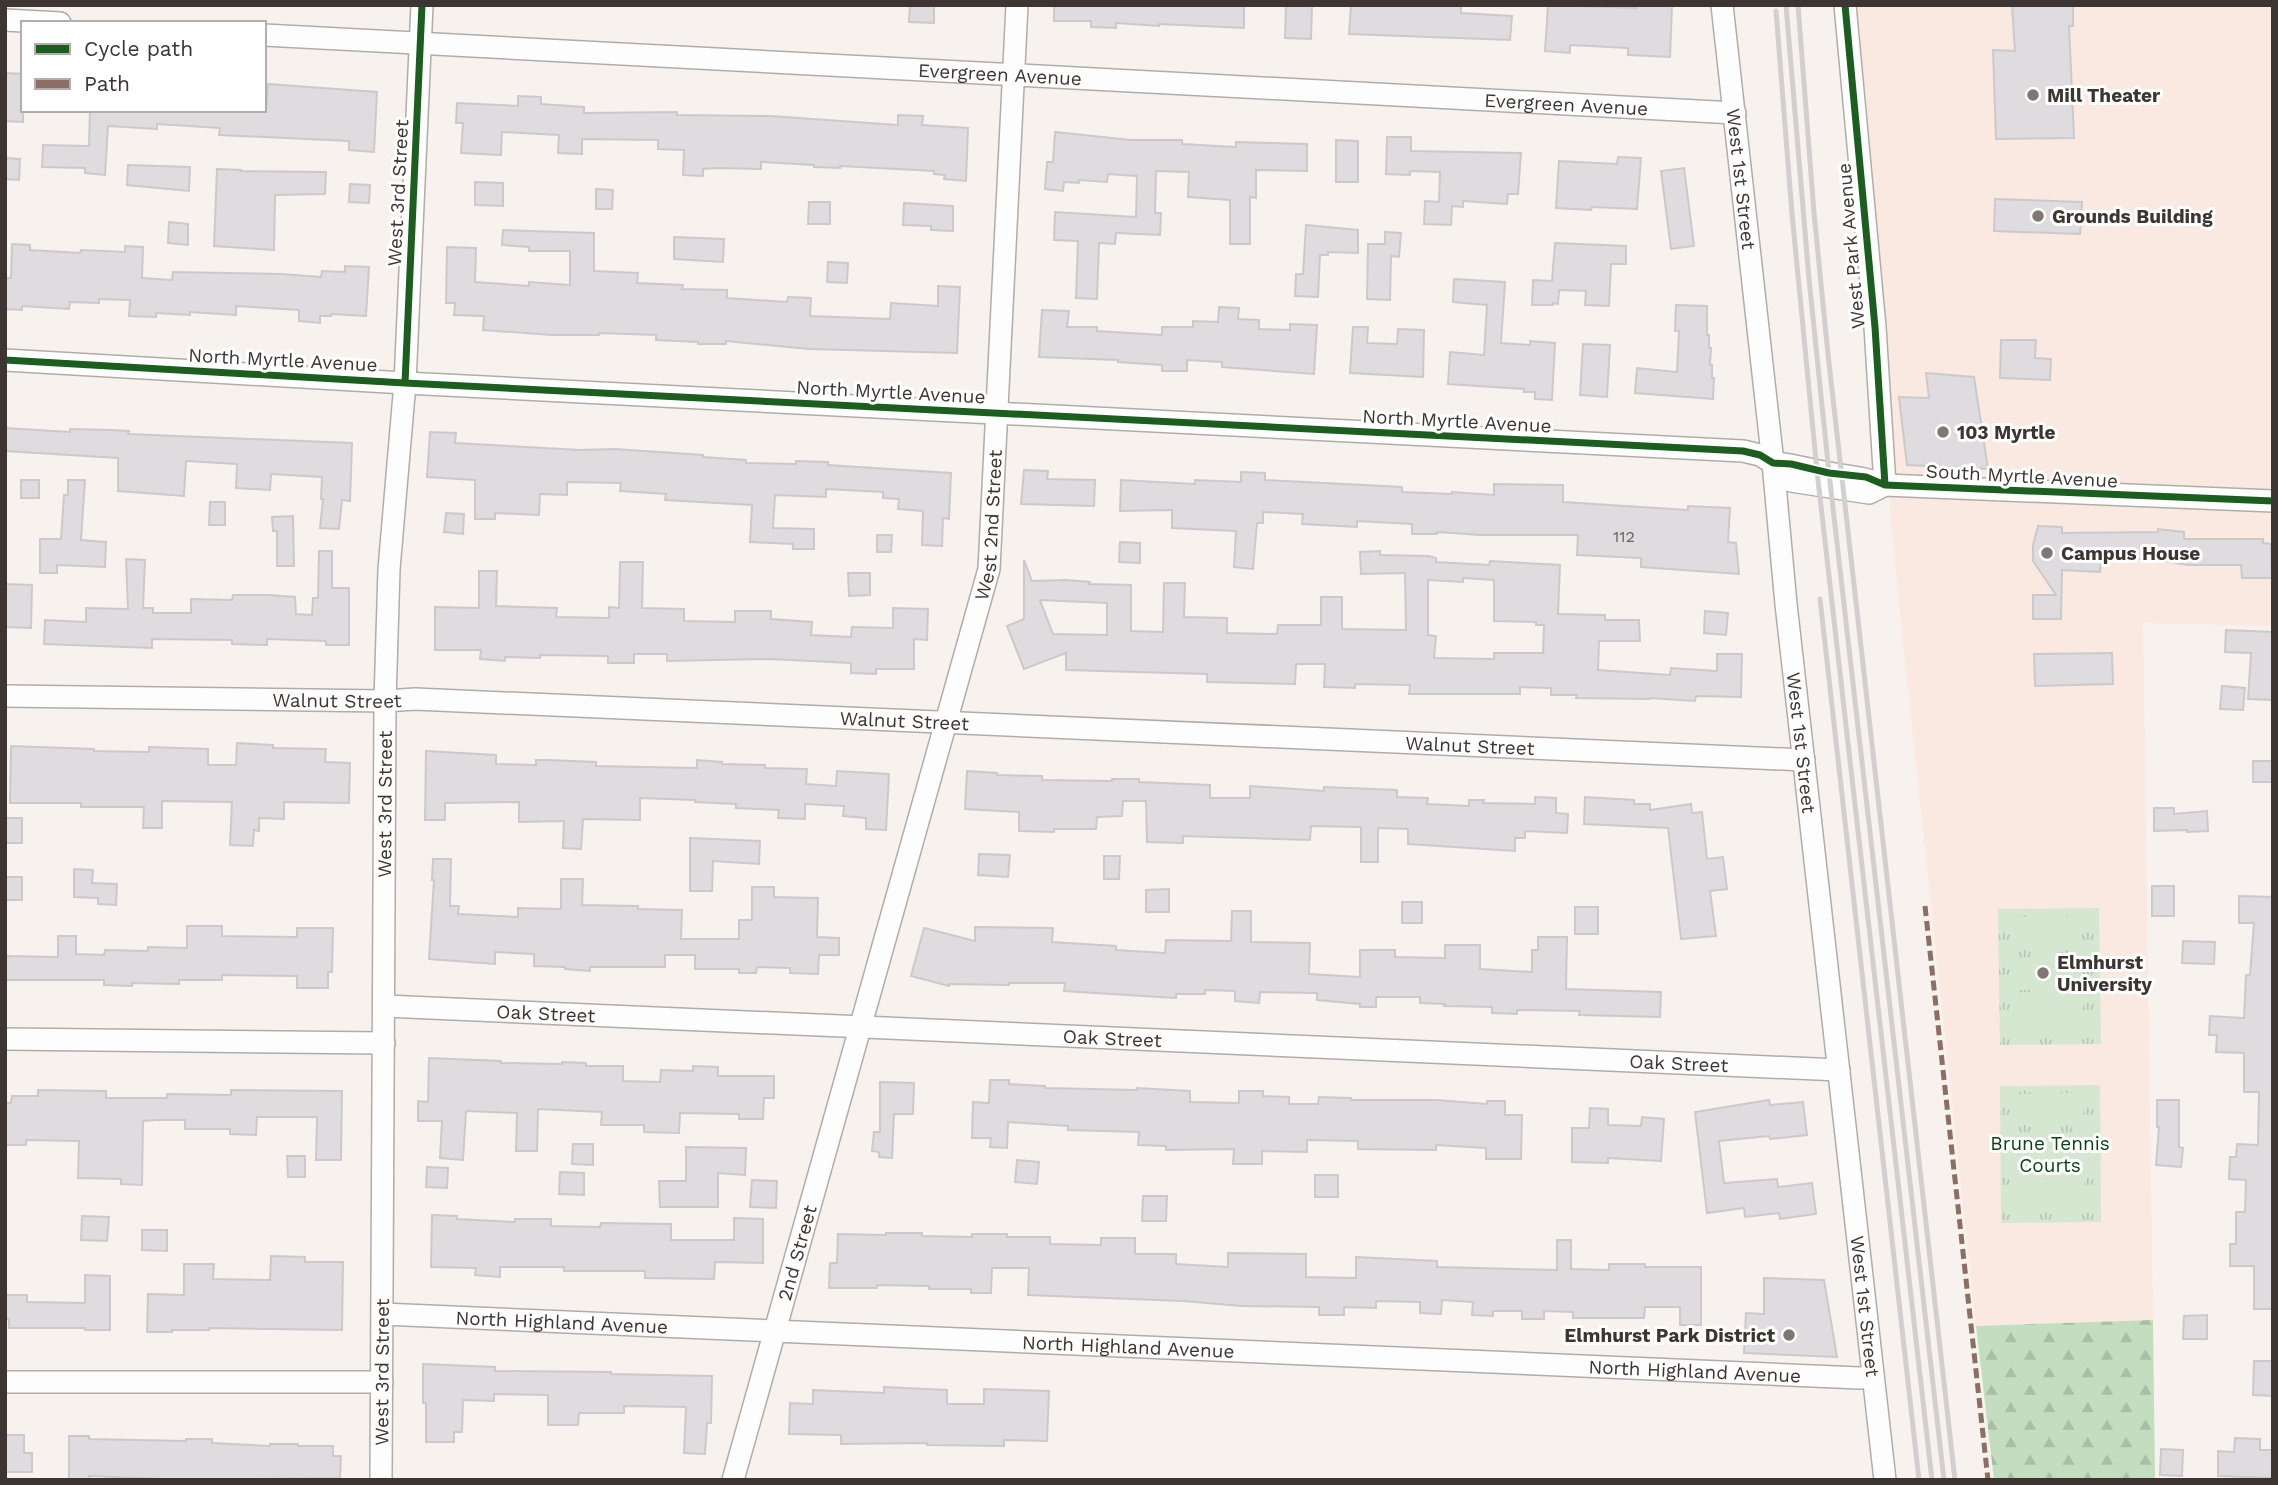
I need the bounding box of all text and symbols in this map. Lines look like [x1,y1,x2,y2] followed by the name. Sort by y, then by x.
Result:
[21,21,266,112] legend
[84,36,193,61] text: Cycle path
[918,58,1082,90] street label: Evergreen Avenue
[84,71,130,96] text: Path
[2047,84,2161,107] place label: Mill Theater
[2025,87,2041,103] marker: Mill Theater
[1484,88,1649,120] street label: Evergreen Avenue
[1722,107,1761,251] street label: West 1st Street
[383,119,413,267] street label: West 3rd Street
[1832,162,1870,330] street label: West Park Avenue
[2052,205,2213,228] place label: Grounds Building
[2030,208,2046,224] marker: Grounds Building
[188,344,378,376] street label: North Myrtle Avenue
[796,376,986,408] street label: North Myrtle Avenue
[1362,405,1552,437] street label: North Myrtle Avenue
[1957,421,2055,444] place label: 103 Myrtle
[1935,424,1951,440] marker: 103 Myrtle
[969,449,1006,603] street label: West 2nd Street
[1925,459,2119,493] street label: South Myrtle Avenue
[1613,527,1635,546] house number: 112
[2061,542,2200,565] place label: Campus House
[2039,545,2055,561] marker: Campus House
[1782,671,1821,814] street label: West 1st Street
[272,688,402,713] street label: Walnut Street
[839,706,970,735] street label: Walnut Street
[373,730,396,878] street label: West 3rd Street
[1405,731,1535,760] street label: Walnut Street
[2057,951,2152,996] place label: Elmhurst University
[2035,965,2051,981] marker: Elmhurst University
[496,999,596,1027] street label: Oak Street
[1062,1024,1162,1052] street label: Oak Street
[1629,1049,1729,1077] street label: Oak Street
[1990,1132,2110,1177] park label: Brune Tennis Courts
[772,1202,821,1303] street label: 2nd Street
[1846,1234,1885,1378] street label: West 1st Street
[370,1298,393,1446] street label: West 3rd Street
[455,1306,669,1338] street label: North Highland Avenue
[1564,1324,1776,1347] place label: Elmhurst Park District
[1781,1327,1797,1343] marker: Elmhurst Park District
[1022,1330,1235,1362] street label: North Highland Avenue
[1588,1355,1802,1387] street label: North Highland Avenue

